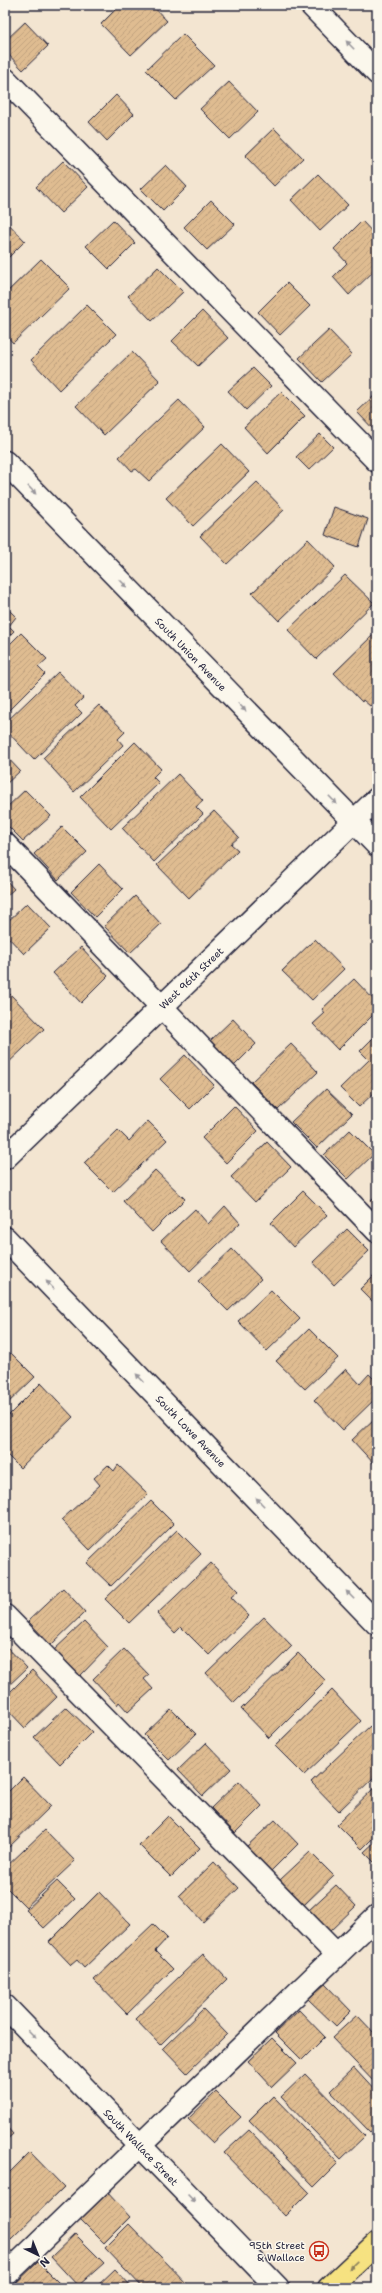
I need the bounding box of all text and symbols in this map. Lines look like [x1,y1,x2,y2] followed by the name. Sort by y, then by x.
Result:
[345,40,355,50] one-way arrow
[27,485,37,495] one-way arrow
[118,578,128,588] one-way arrow
[152,615,229,694] street label: South Union Avenue
[238,702,247,712] one-way arrow
[328,795,338,805] one-way arrow
[157,944,226,1012] street label: West 96th Street
[45,1280,55,1290] one-way arrow
[135,1373,145,1383] one-way arrow
[153,1393,229,1470] street label: South Lowe Avenue
[255,1497,264,1507] one-way arrow
[345,1590,355,1600] one-way arrow
[27,2029,37,2039] one-way arrow
[101,2106,181,2189] street label: South Wallace Street
[186,2193,195,2203] one-way arrow
[18,2235,58,2275] north arrow
[249,2239,305,2264] place label: 95th Street & Wallace
[308,2240,330,2262] bus stop icon: 95th Street & Wallace
[36,2253,53,2271] text: N
[348,2260,358,2270] one-way arrow

